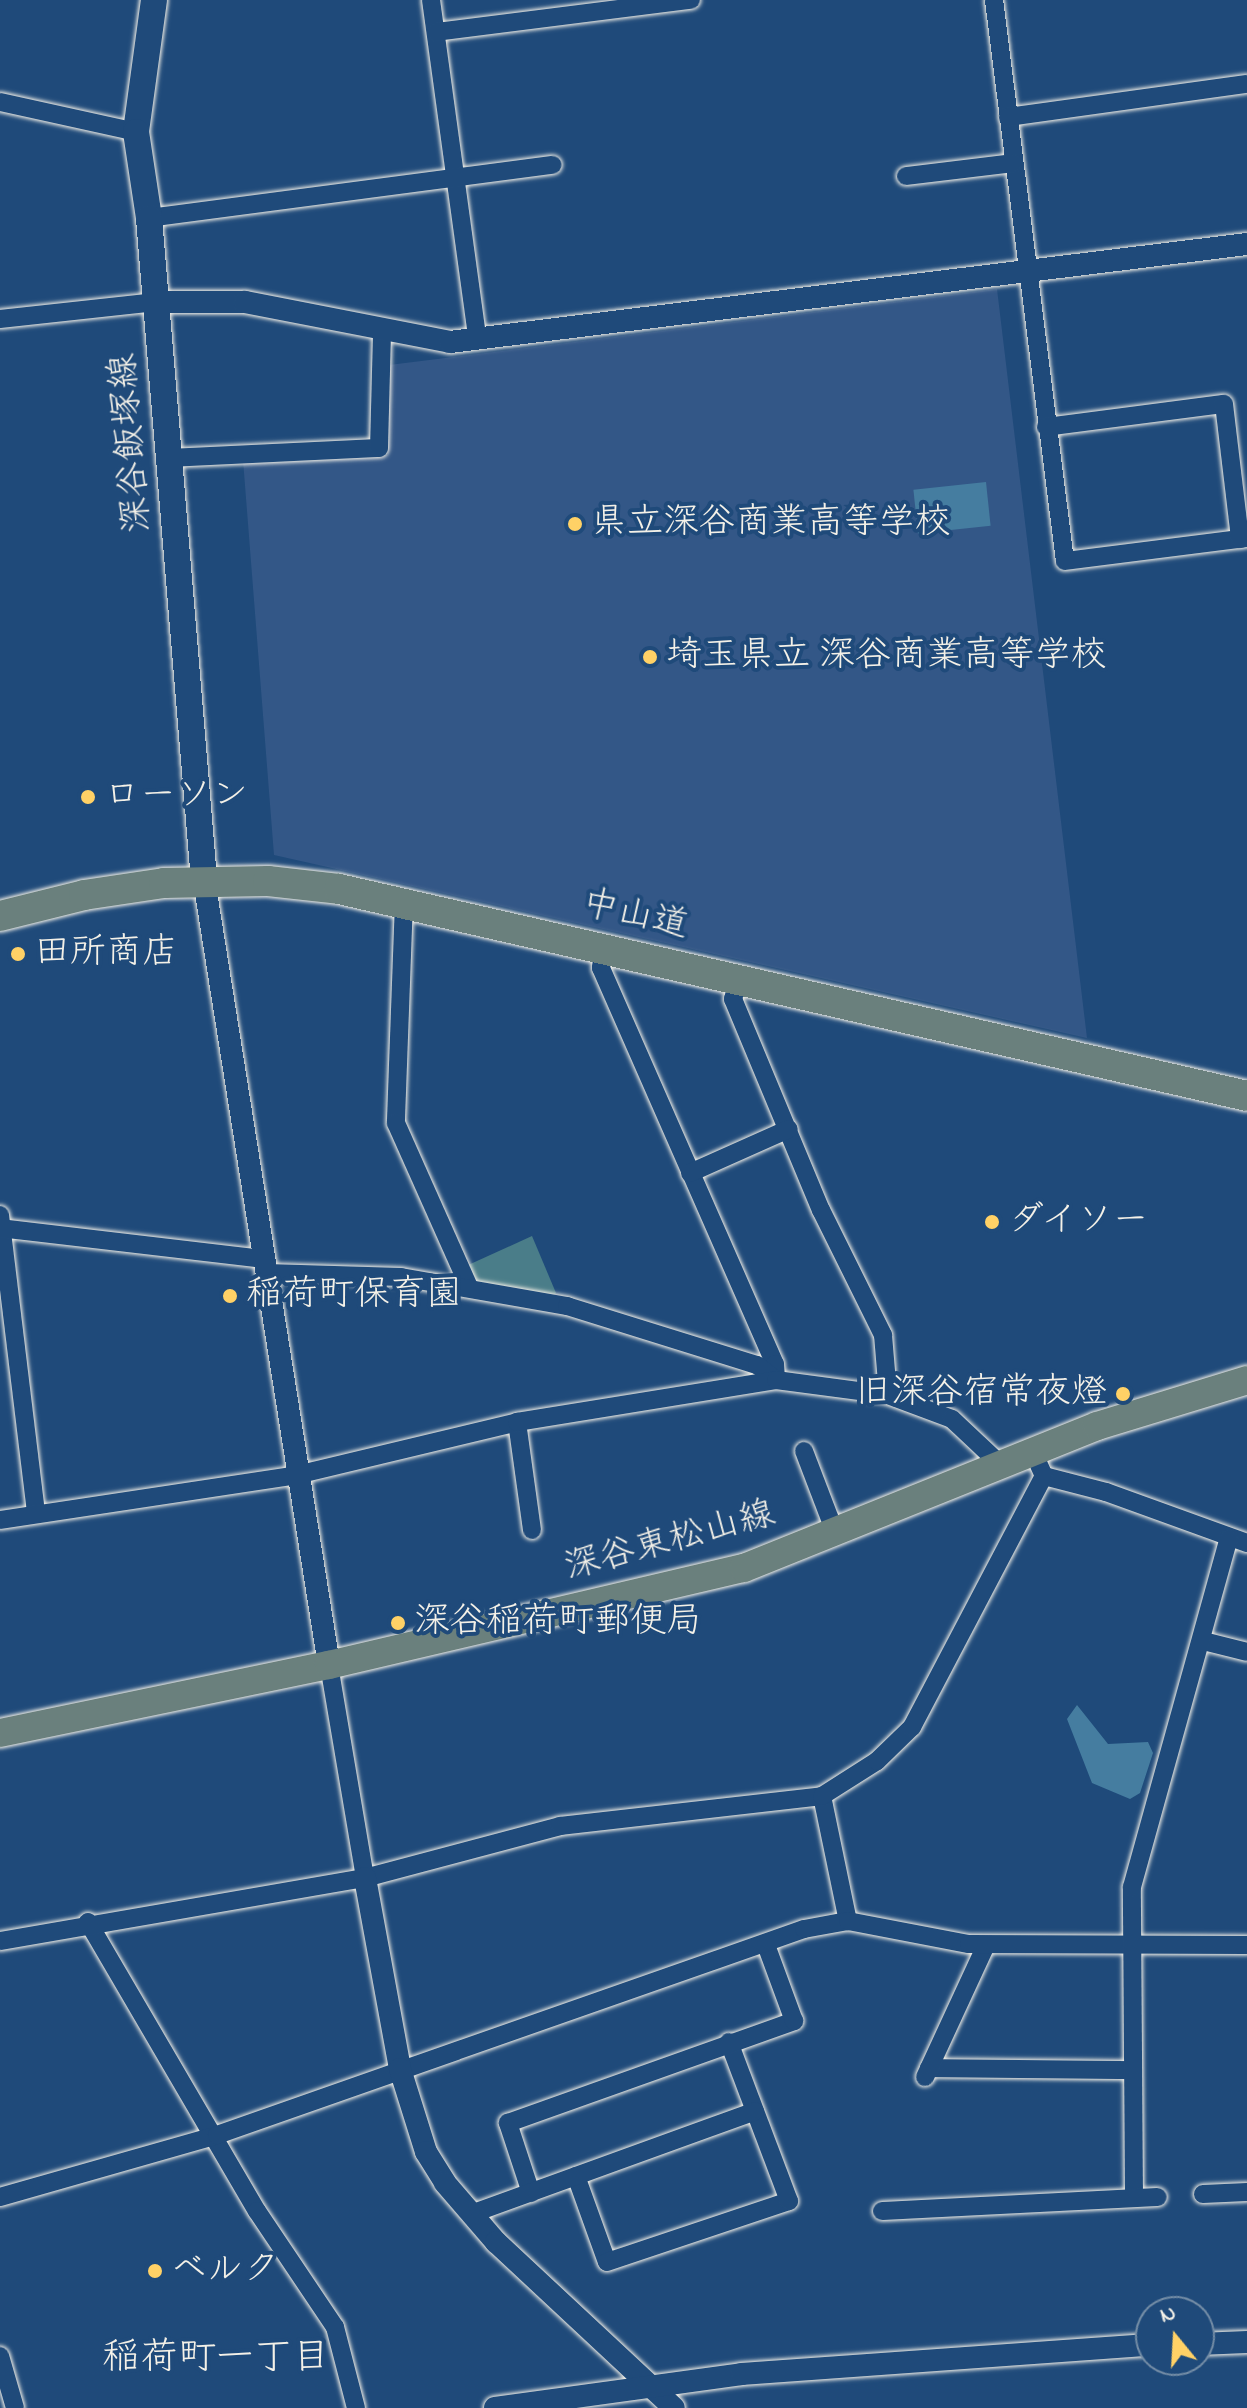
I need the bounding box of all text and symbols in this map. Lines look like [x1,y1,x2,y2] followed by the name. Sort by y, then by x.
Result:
[103,351,161,535] street label: 深谷飯塚線
[591,502,951,546] place label: 県立深谷商業高等学校
[566,515,584,533] marker: 県立深谷商業高等学校
[666,635,1107,679] place label: 埼玉県立 深谷商業高等学校
[641,648,659,666] marker: 埼玉県立 深谷商業高等学校
[104,775,248,819] place label: ローソン
[79,788,97,806] marker: ローソン
[578,883,692,949] street label: 中山道
[34,932,178,976] place label: 田所商店
[9,945,27,963] marker: 田所商店
[1008,1200,1152,1244] place label: ダイソー
[983,1213,1001,1231] marker: ダイソー
[246,1274,462,1318] place label: 稲荷町保育園
[221,1287,239,1305] marker: 稲荷町保育園
[855,1372,1107,1416] place label: 旧深谷宿常夜燈
[1114,1385,1132,1403] marker: 旧深谷宿常夜燈
[560,1493,780,1591] street label: 深谷東松山線
[414,1601,702,1645] place label: 深谷稲荷町郵便局
[389,1614,407,1632] marker: 深谷稲荷町郵便局
[171,2249,279,2293] place label: ベルク
[146,2262,164,2280] marker: ベルク
[1135,2296,1215,2376] north arrow
[1156,2298,1180,2333] text: N
[102,2337,330,2383] district label: 稲荷町一丁目

